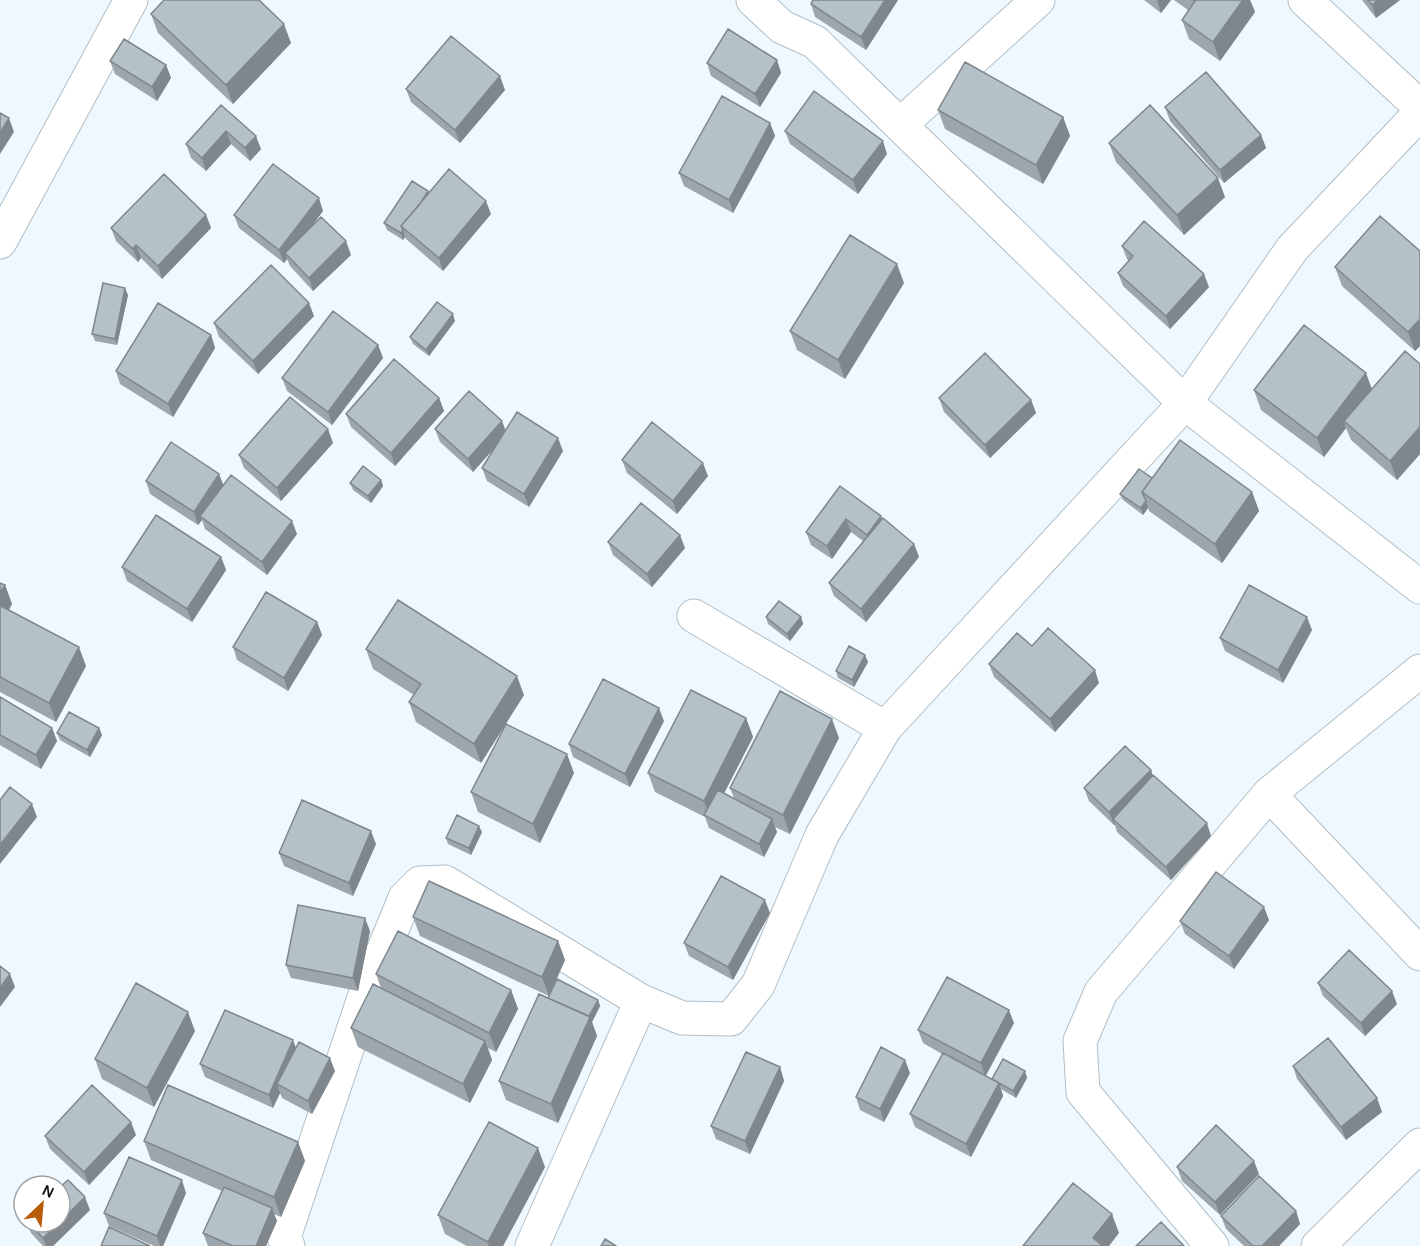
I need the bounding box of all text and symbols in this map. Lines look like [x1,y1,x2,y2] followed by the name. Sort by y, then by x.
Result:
[12,1174,72,1234] north arrow
[39,1180,58,1202] text: N

